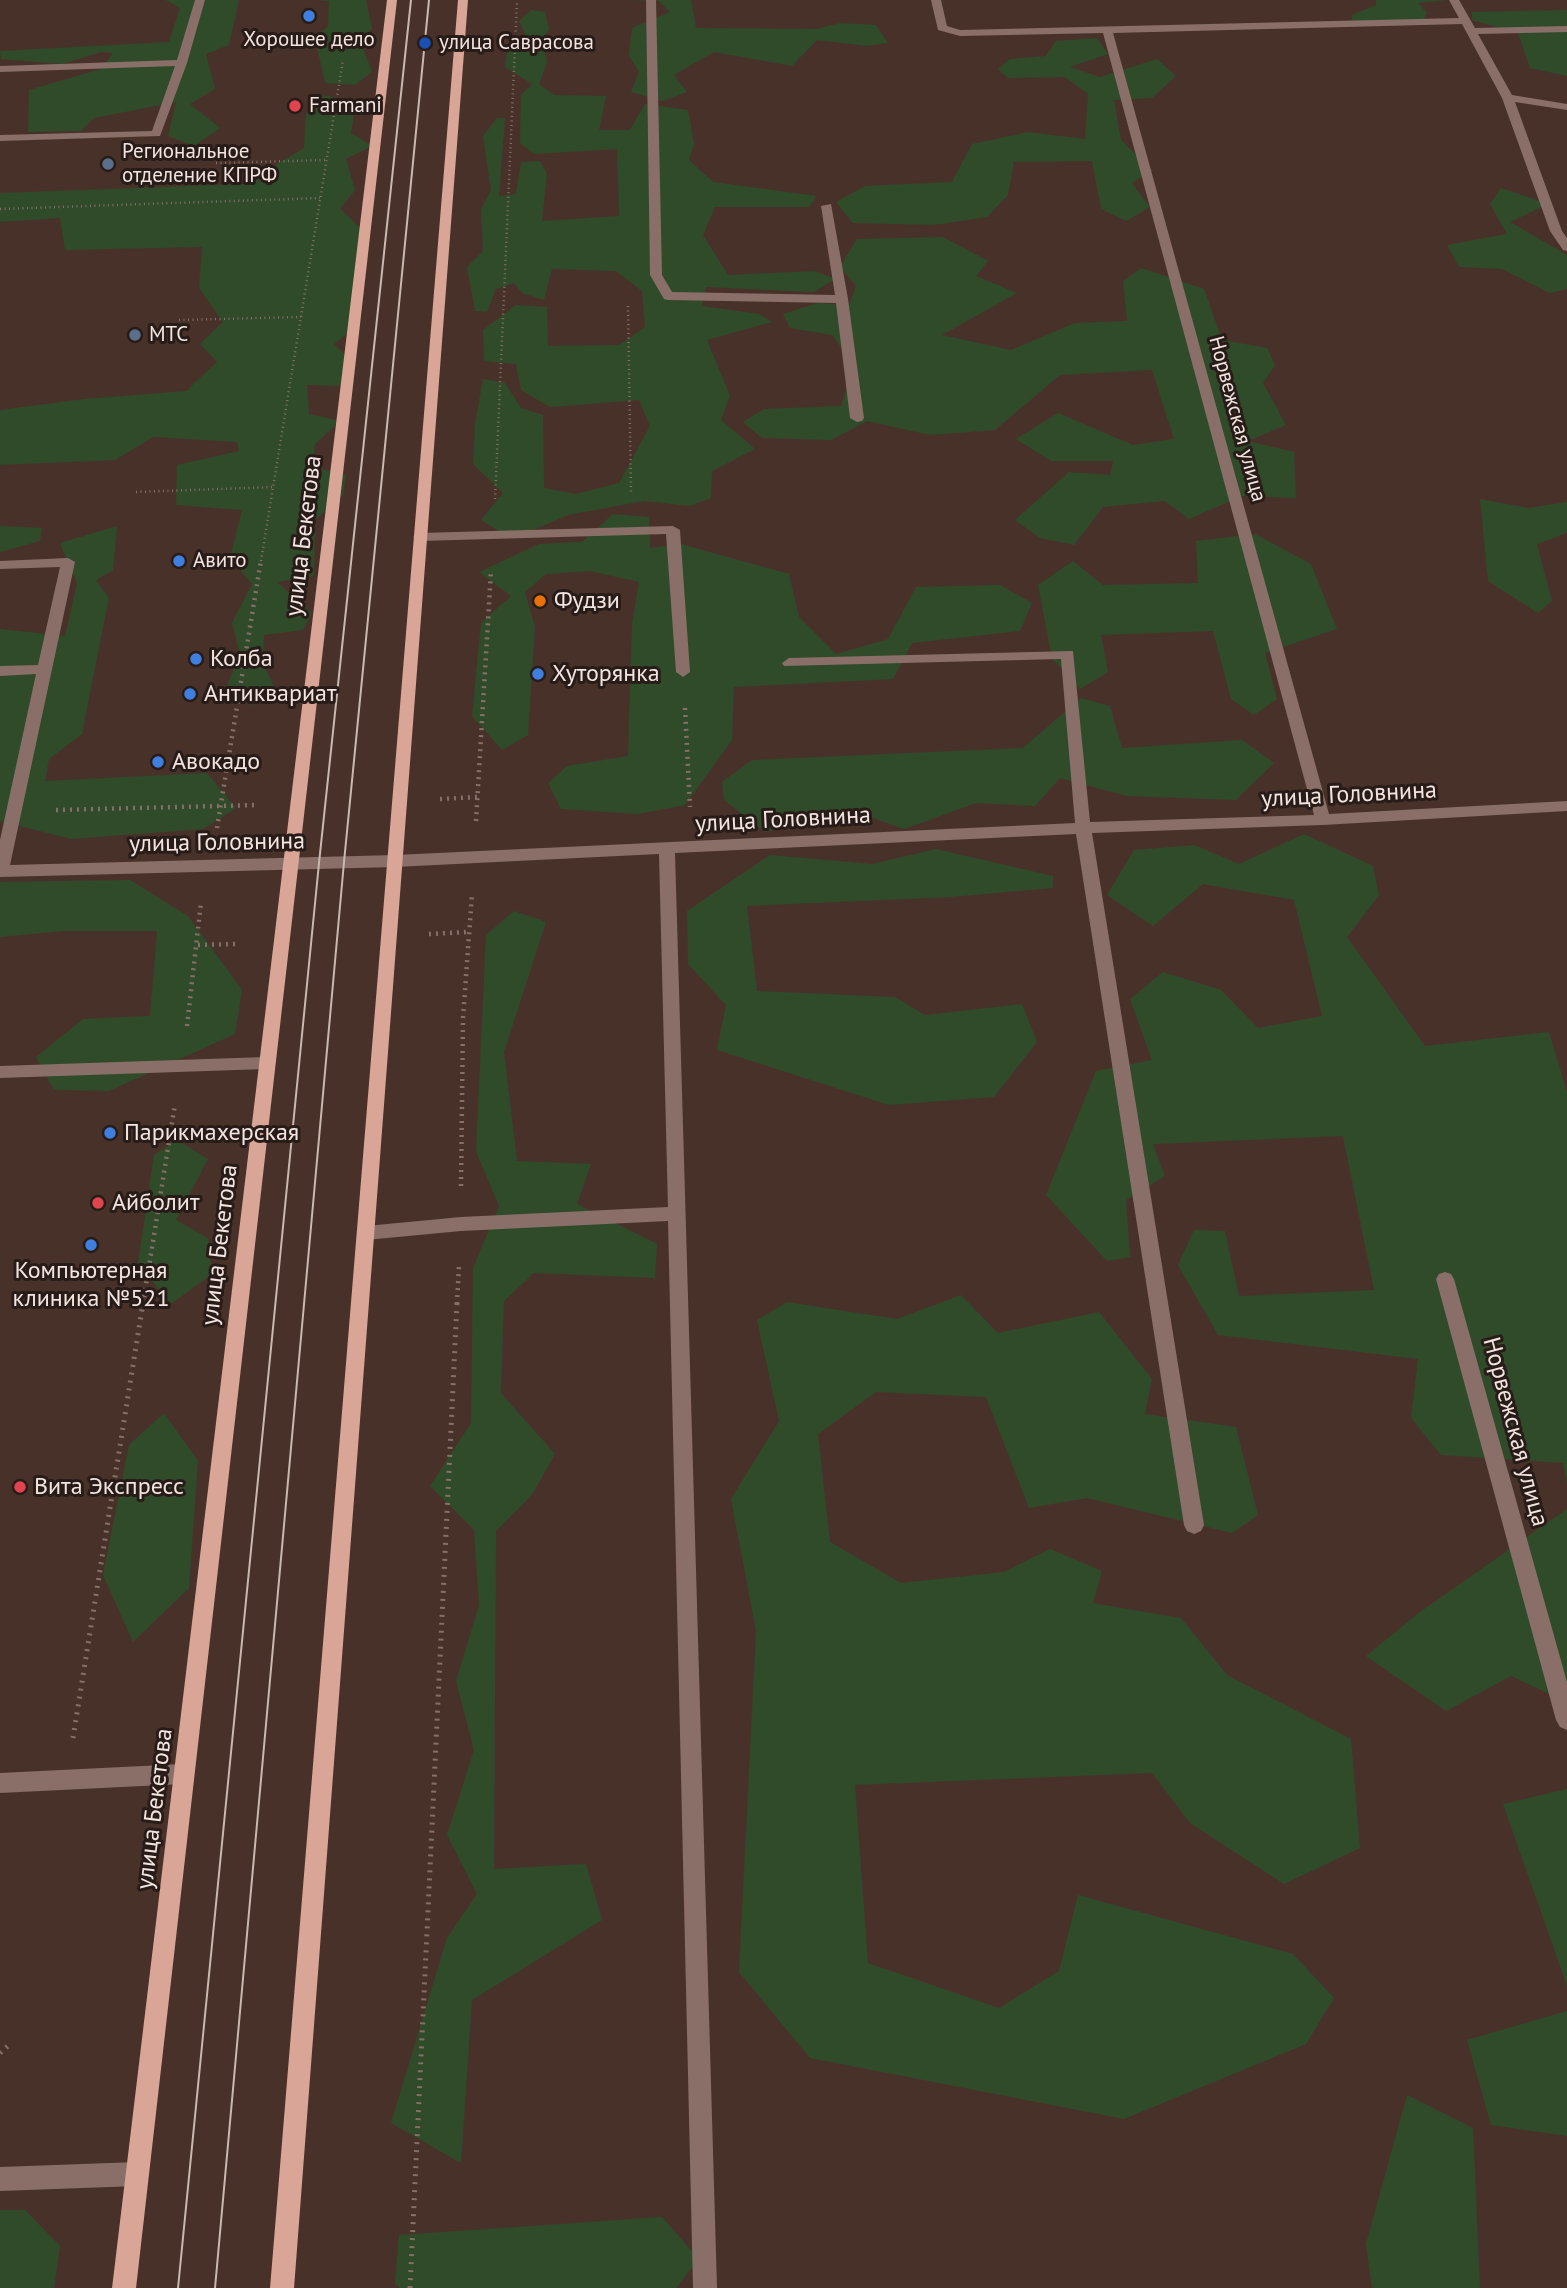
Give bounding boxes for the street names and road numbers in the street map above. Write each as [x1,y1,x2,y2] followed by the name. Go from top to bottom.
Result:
[1203,333,1271,505] street label: Норвежская улица
[280,454,328,618] street label: улица Бекетова
[1260,776,1438,814] street label: улица Головнина
[694,801,872,839] street label: улица Головнина
[129,827,305,859] street label: улица Головнина
[196,1163,244,1327] street label: улица Бекетова
[1476,1334,1554,1530] street label: Норвежская улица
[131,1727,179,1891] street label: улица Бекетова

